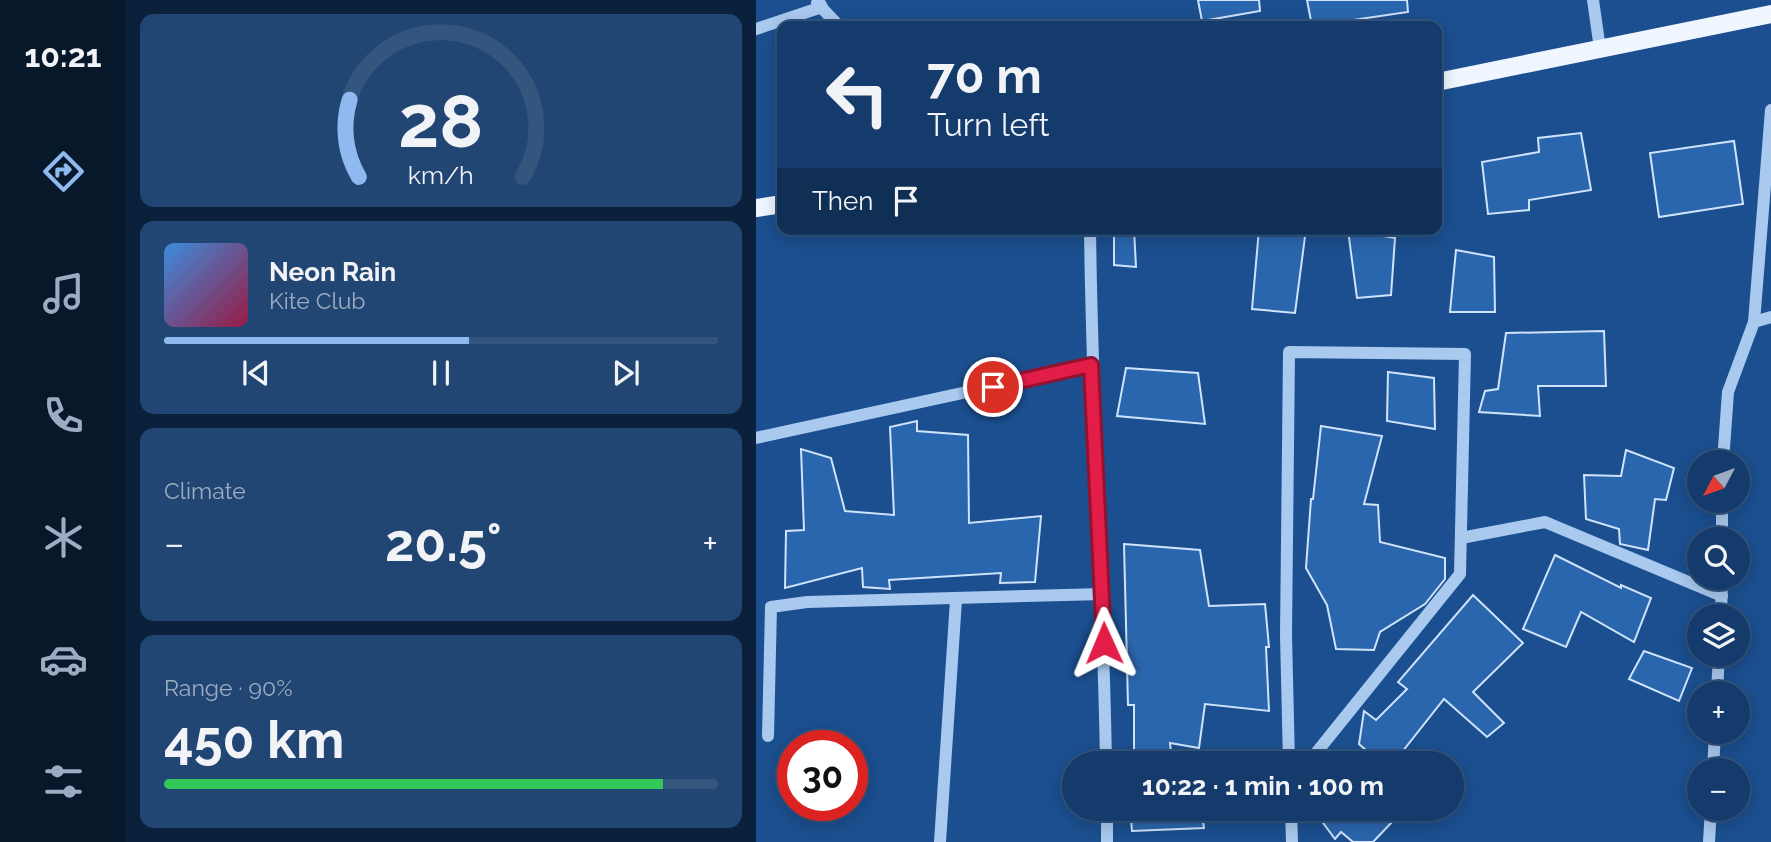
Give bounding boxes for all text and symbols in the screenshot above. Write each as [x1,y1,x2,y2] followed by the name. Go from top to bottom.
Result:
[24,37,102,74] text: 10:21
[927,47,1042,104] text: 70 m
[812,49,903,140] icon: left
[398,79,484,164] text: 28
[927,106,1049,143] text: Turn left
[39,147,88,196] icon: directions
[408,159,474,189] text: km/h
[887,182,925,220] icon: arrive
[812,186,873,216] text: Then
[269,257,396,287] text: Neon Rain
[39,269,88,318] icon: music
[269,287,366,314] text: Kite Club
[237,354,275,392] icon: previous
[422,354,460,392] icon: pause
[607,354,645,392] icon: next
[963,357,1023,417] pin
[974,368,1012,406] icon: arrive
[39,391,88,440] icon: phone
[1687,450,1750,513] north arrow
[1687,450,1750,821] map controls
[164,477,246,504] text: Climate
[385,512,502,573] text: 20.5°
[39,513,88,562] icon: climate
[164,521,184,566] text: −
[702,521,718,566] text: +
[1687,527,1750,590] button: search
[1687,604,1750,667] button: layers
[1067,606,1141,680] position arrow
[39,635,88,684] icon: car
[164,674,293,701] text: Range · 90%
[1687,681,1750,744] button: +
[164,709,344,770] text: 450 km
[777,730,868,821] speed limit sign: 30
[39,757,88,806] icon: filters
[1687,758,1750,821] button: −
[1142,771,1384,801] text: 10:22 · 1 min · 100 m

